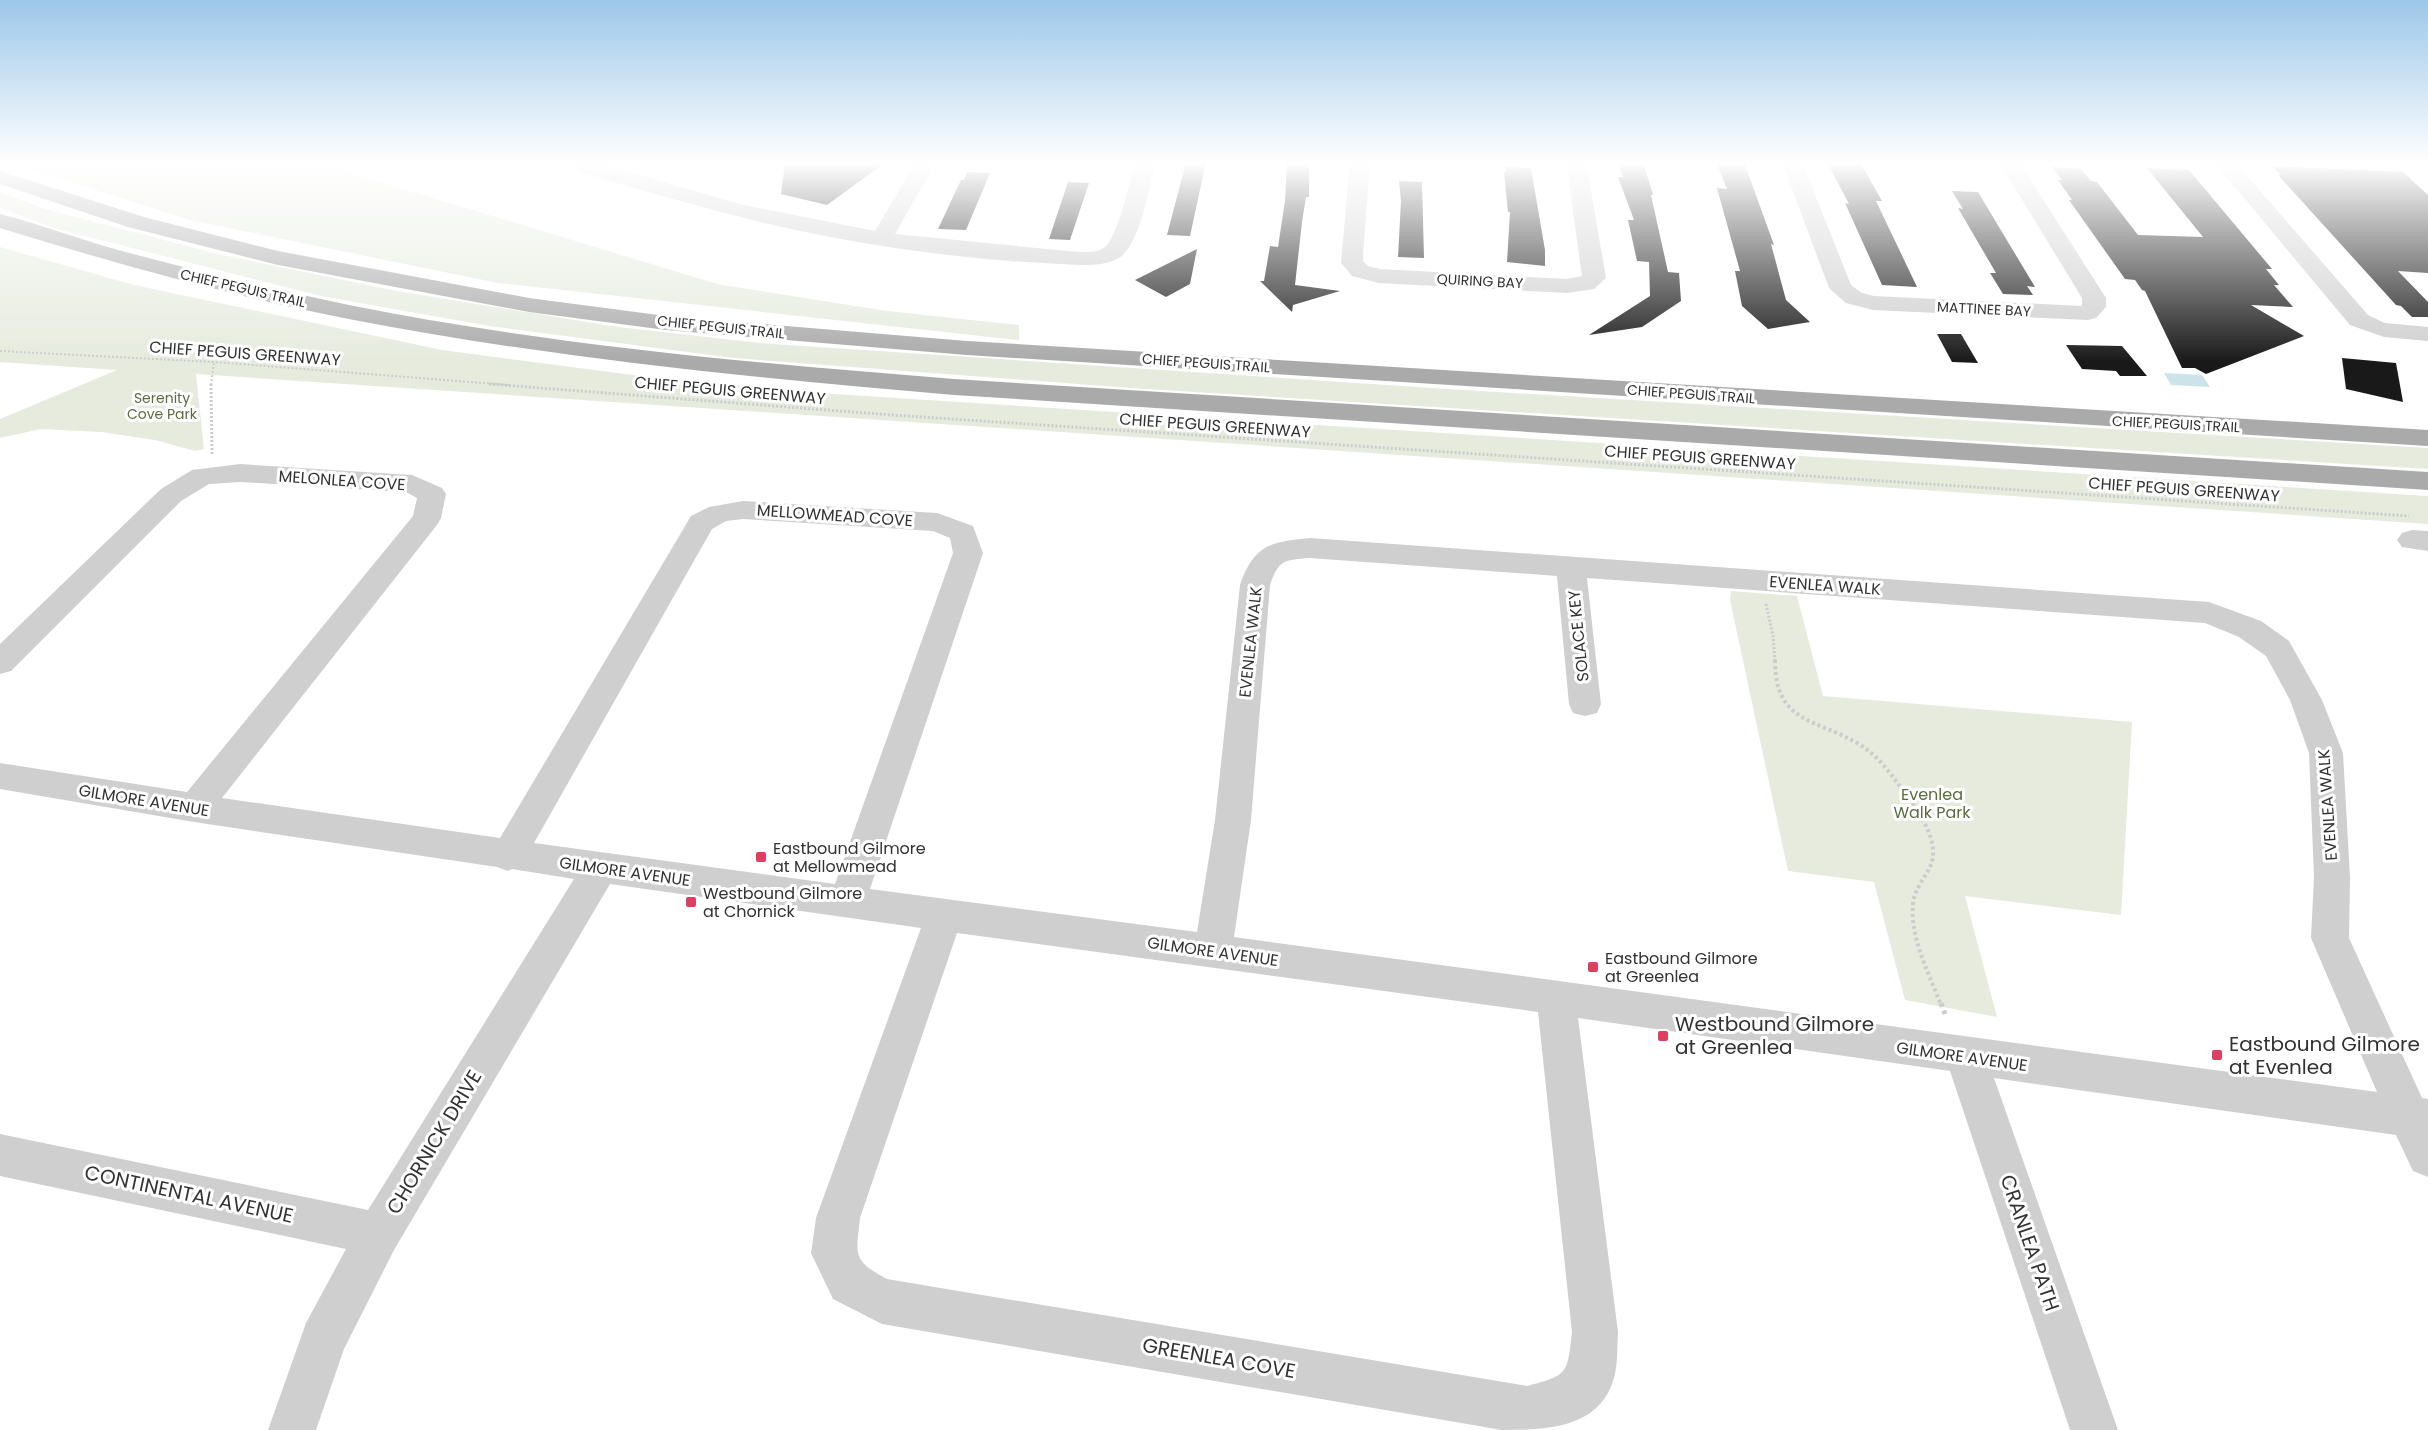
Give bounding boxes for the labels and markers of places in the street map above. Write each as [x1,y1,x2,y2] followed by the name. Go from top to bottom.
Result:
[773,837,926,878] place label: Eastbound Gilmore at Mellowmead
[754,850,768,864] marker: Eastbound Gilmore at Mellowmead
[703,882,862,923] place label: Westbound Gilmore at Chornick
[684,895,698,909] marker: Westbound Gilmore at Chornick
[1605,947,1758,988] place label: Eastbound Gilmore at Greenlea
[1586,960,1600,974] marker: Eastbound Gilmore at Greenlea
[1675,1010,1874,1061] place label: Westbound Gilmore at Greenlea
[1656,1029,1670,1043] marker: Westbound Gilmore at Greenlea
[2229,1030,2420,1081] place label: Eastbound Gilmore at Evenlea
[2210,1048,2224,1062] marker: Eastbound Gilmore at Evenlea

